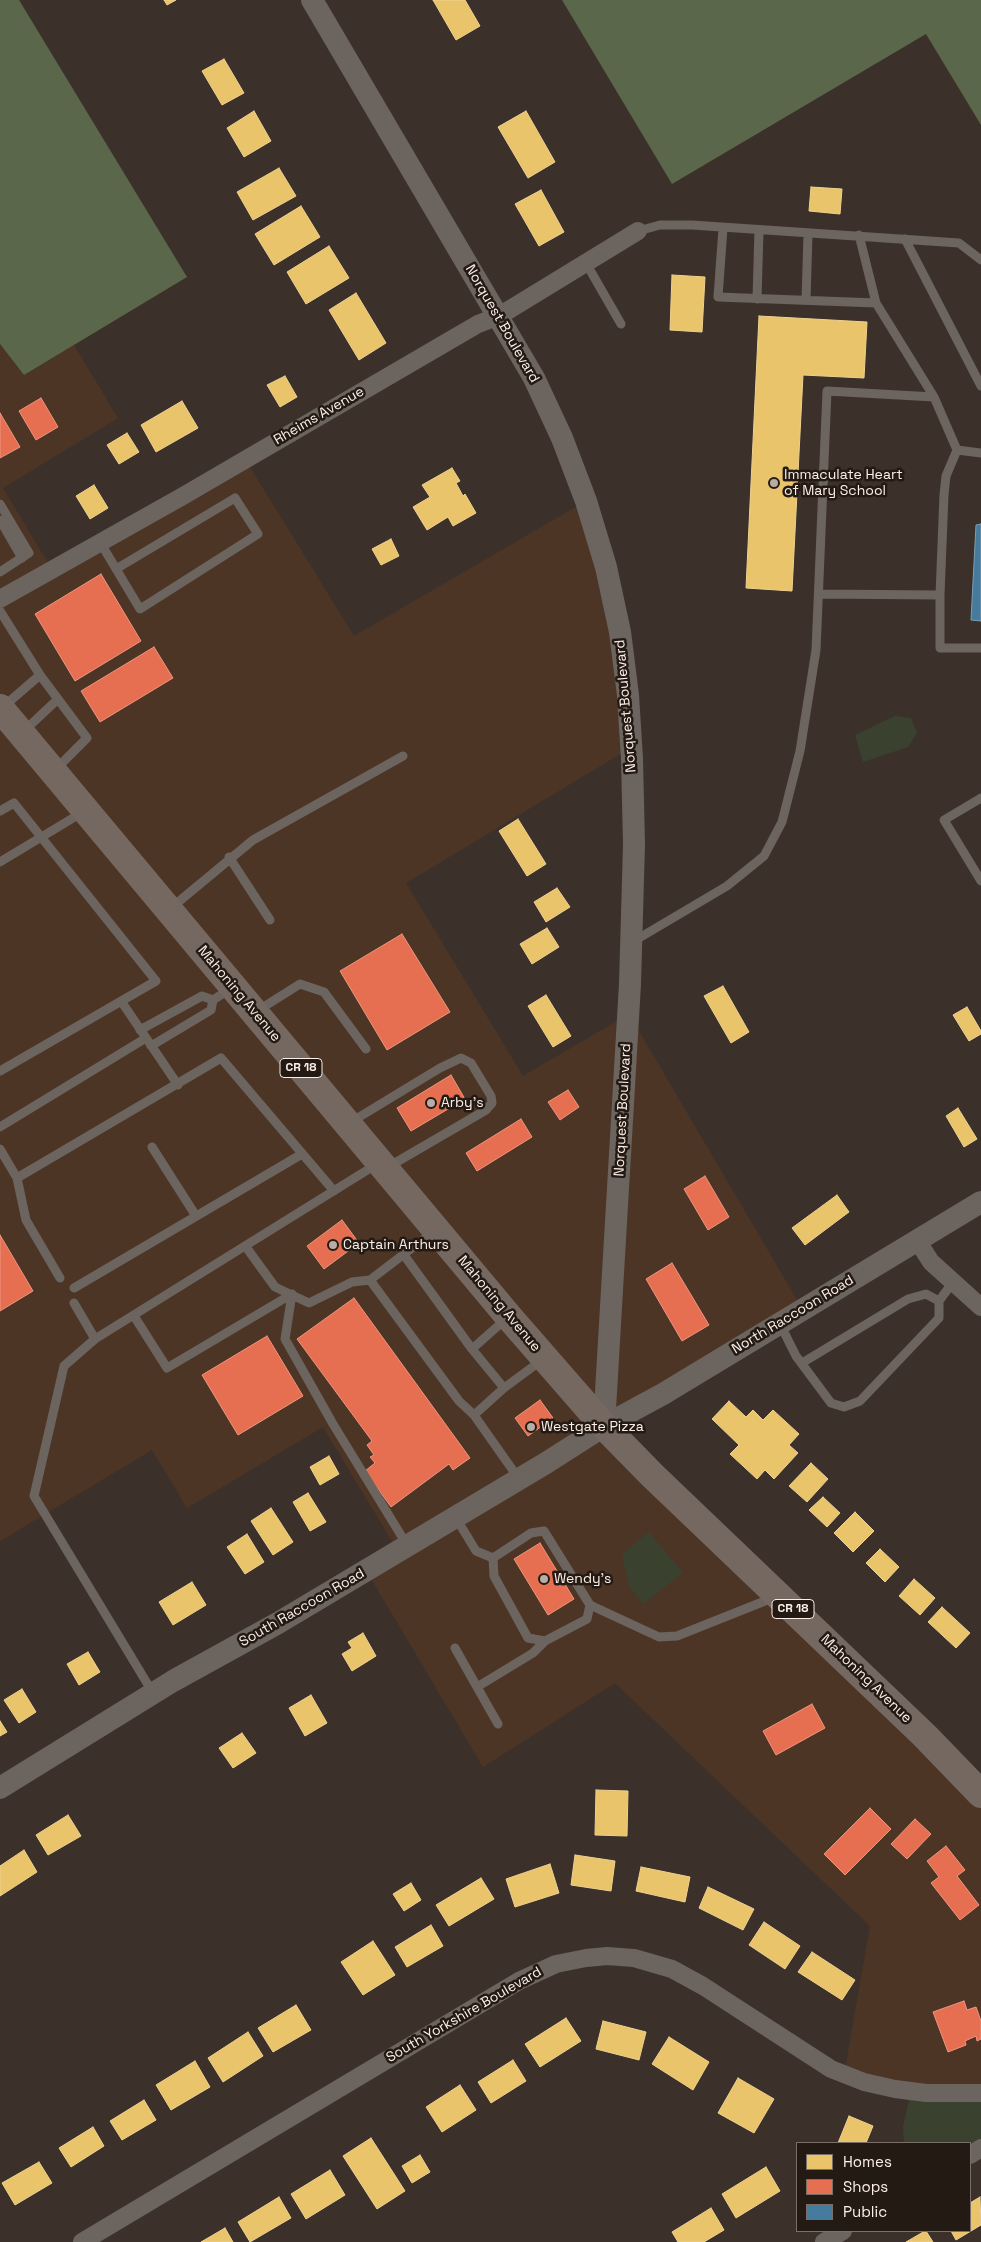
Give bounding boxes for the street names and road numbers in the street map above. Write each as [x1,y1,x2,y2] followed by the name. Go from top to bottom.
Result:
[461,262,543,386] street label: Norquest Boulevard
[271,383,367,449] street label: Rheims Avenue
[612,639,640,773] street label: Norquest Boulevard
[194,943,284,1045] street label: Mahoning Avenue
[611,1043,635,1177] street label: Norquest Boulevard
[280,1058,322,1078] road number: CR 18
[454,1253,544,1355] street label: Mahoning Avenue
[729,1272,857,1358] street label: North Raccoon Road
[236,1565,368,1651] street label: South Raccoon Road
[772,1600,814,1618] road number: CR 18
[817,1631,915,1727] street label: Mahoning Avenue
[383,1964,545,2066] street label: South Yorkshire Boulevard

